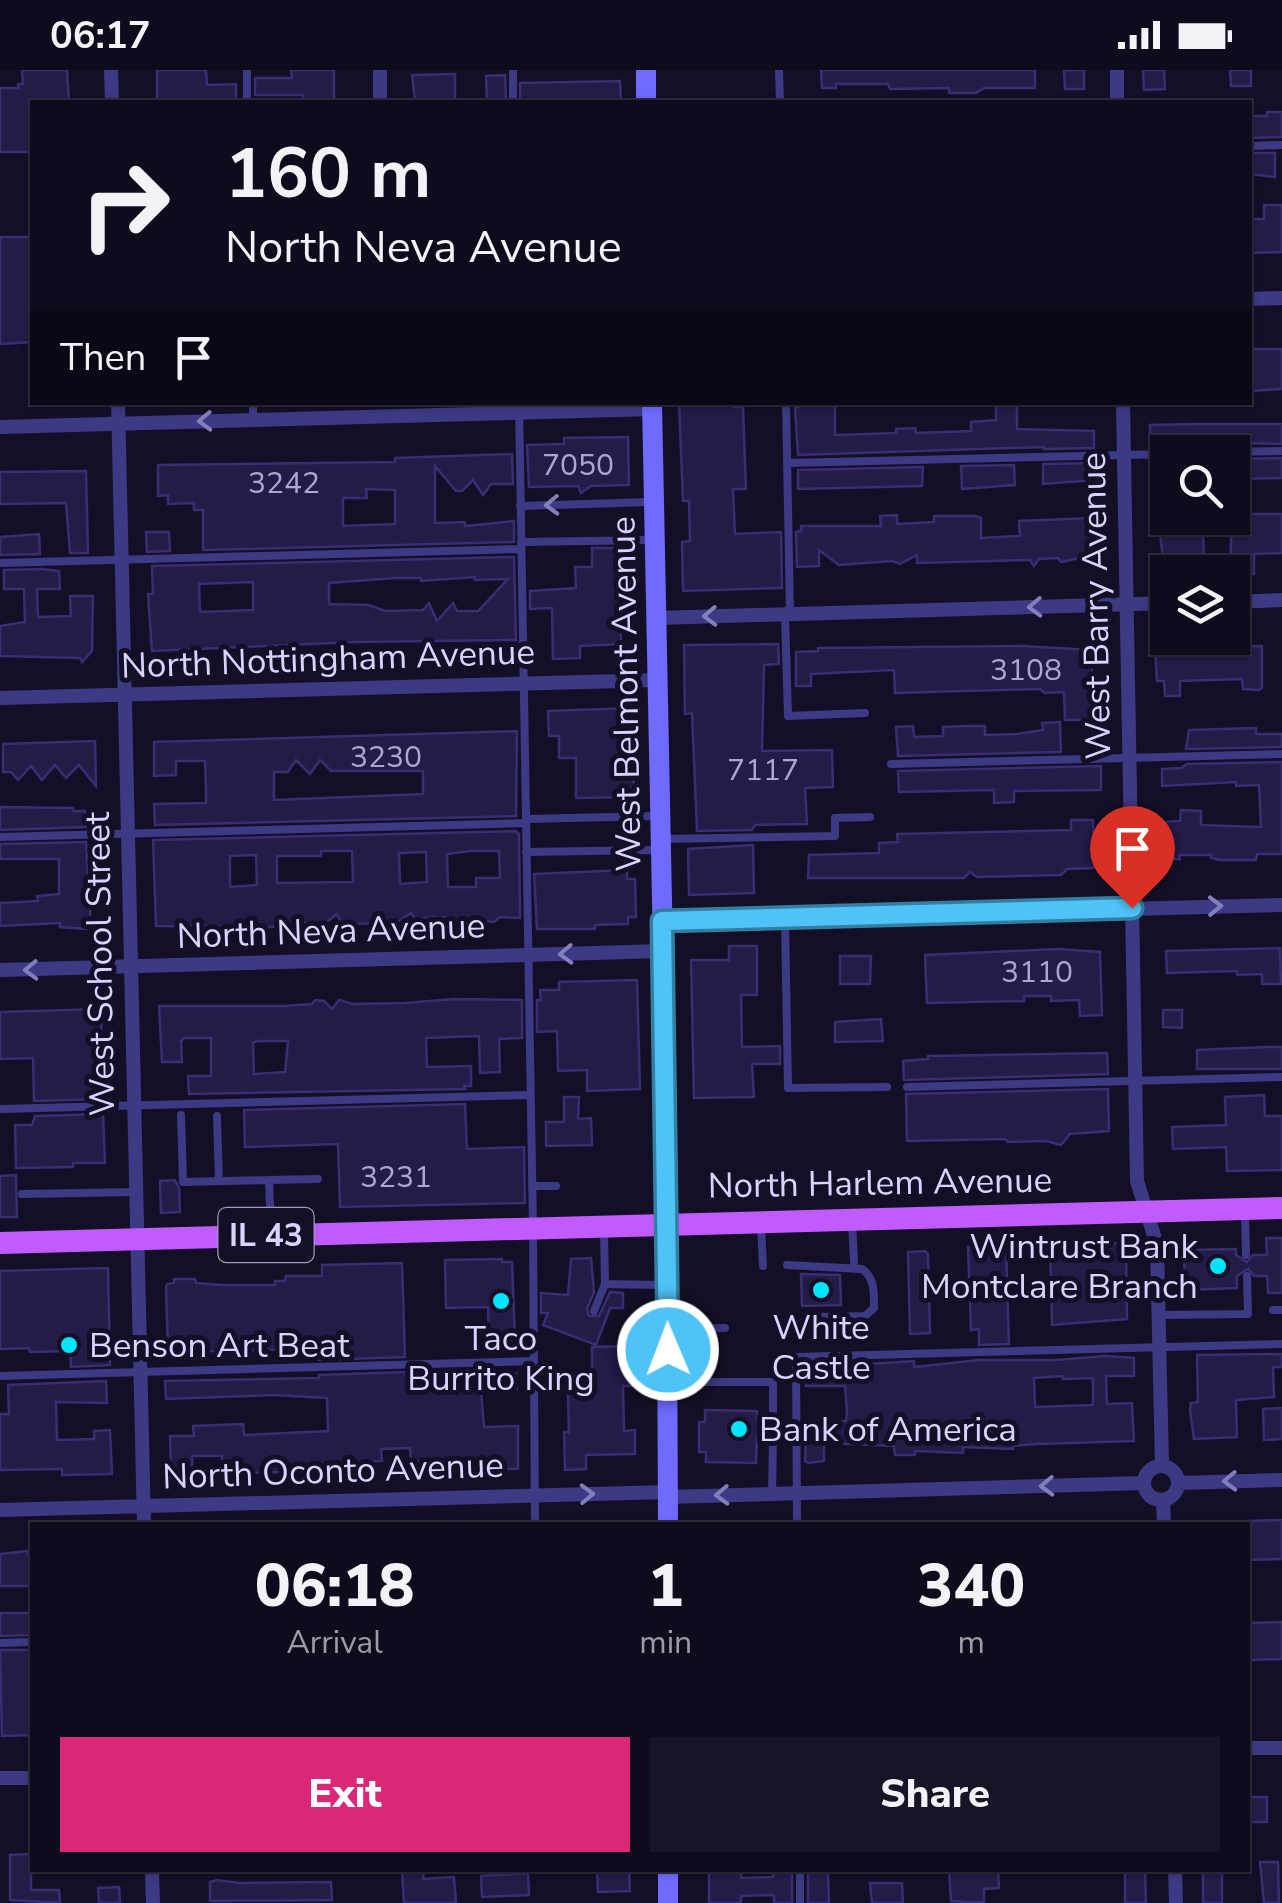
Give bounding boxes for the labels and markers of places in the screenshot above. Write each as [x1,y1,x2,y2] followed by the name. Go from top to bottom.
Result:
[1090,806,1175,909] pin
[921,1223,1198,1310] place label: Wintrust Bank Montclare Branch
[1207,1255,1229,1277] marker: Wintrust Bank Montclare Branch
[810,1279,832,1301] marker: White Castle
[490,1290,512,1312] marker: Taco Burrito King
[771,1304,871,1391] place label: White Castle
[407,1315,595,1402] place label: Taco Burrito King
[89,1322,350,1369] place label: Benson Art Beat
[58,1334,80,1356] marker: Benson Art Beat
[759,1406,1017,1453] place label: Bank of America
[728,1418,750,1440] marker: Bank of America

